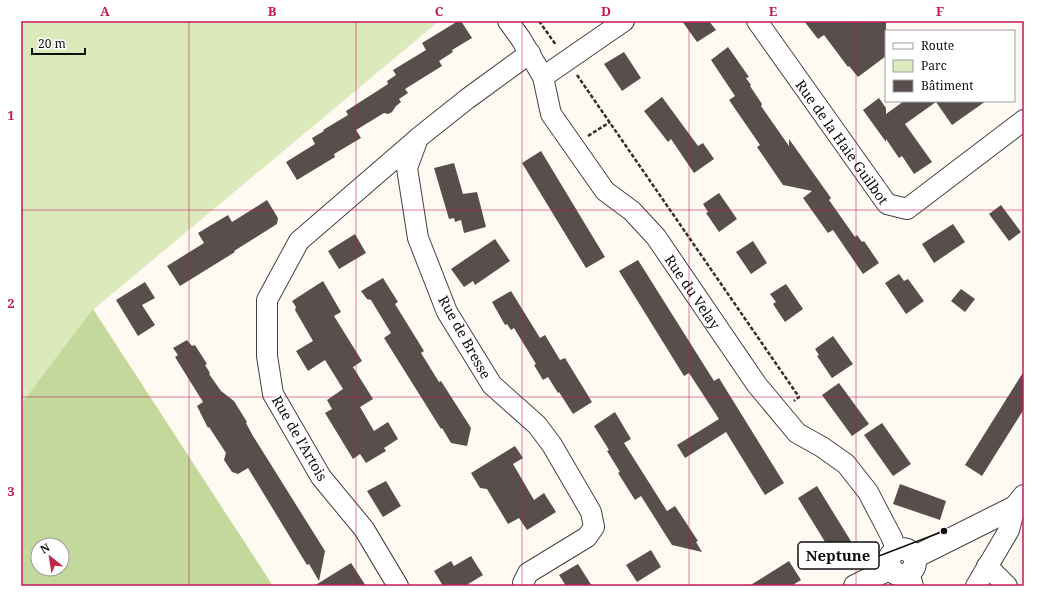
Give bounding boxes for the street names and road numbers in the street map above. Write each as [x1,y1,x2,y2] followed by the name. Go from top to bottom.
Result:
[792,75,894,208] street label: Rue de la Haie Guilbot
[661,250,725,333] street label: Rue du Velay
[434,292,496,382] street label: Rue de Bresse
[268,392,332,484] street label: Rue de l'Artois

